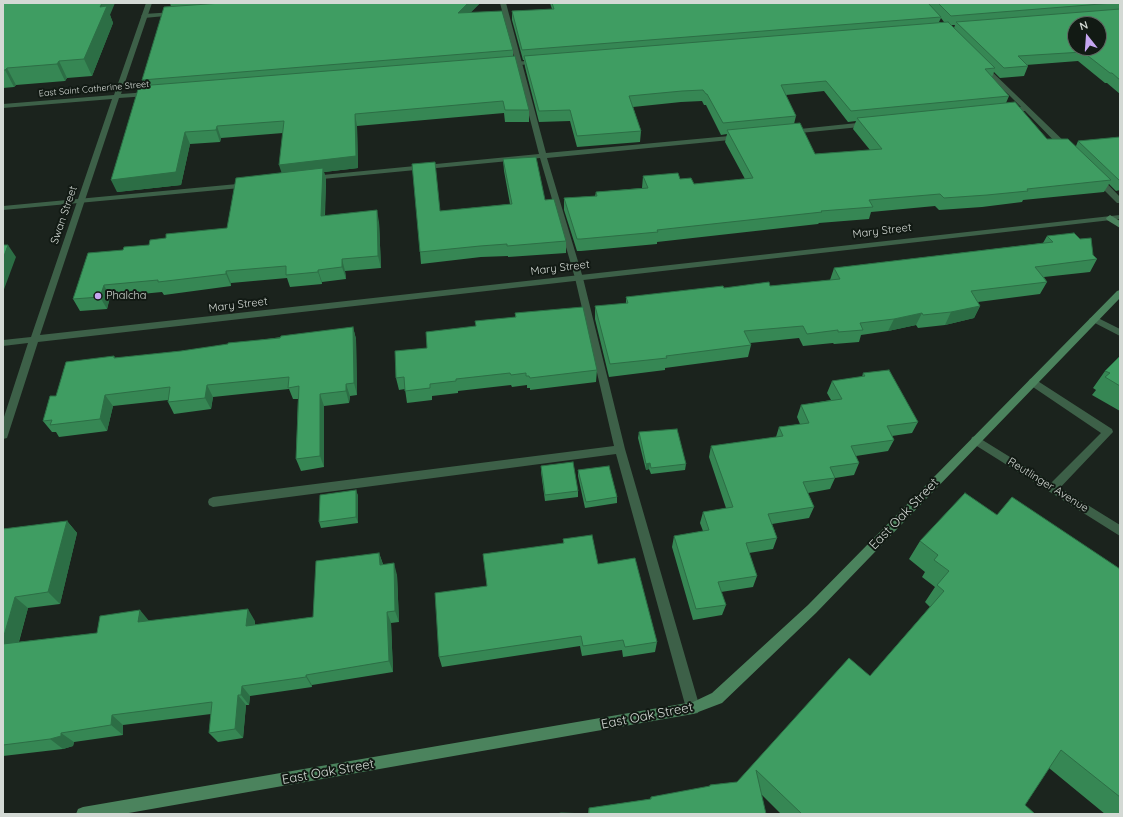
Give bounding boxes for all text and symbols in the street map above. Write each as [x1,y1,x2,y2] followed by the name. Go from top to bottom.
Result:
[1067,16,1107,56] north arrow
[1078,18,1090,33] text: N
[38,79,150,99] street label: East Saint Catherine Street
[48,184,80,246] street label: Swan Street
[852,221,912,241] street label: Mary Street
[530,258,590,278] street label: Mary Street
[106,289,147,303] place label: Phalcha
[93,291,103,301] marker: Phalcha
[208,295,268,315] street label: Mary Street
[1005,455,1091,515] street label: Reutlinger Avenue
[866,475,942,553] street label: East Oak Street
[600,699,694,733] street label: East Oak Street
[281,756,375,788] street label: East Oak Street

